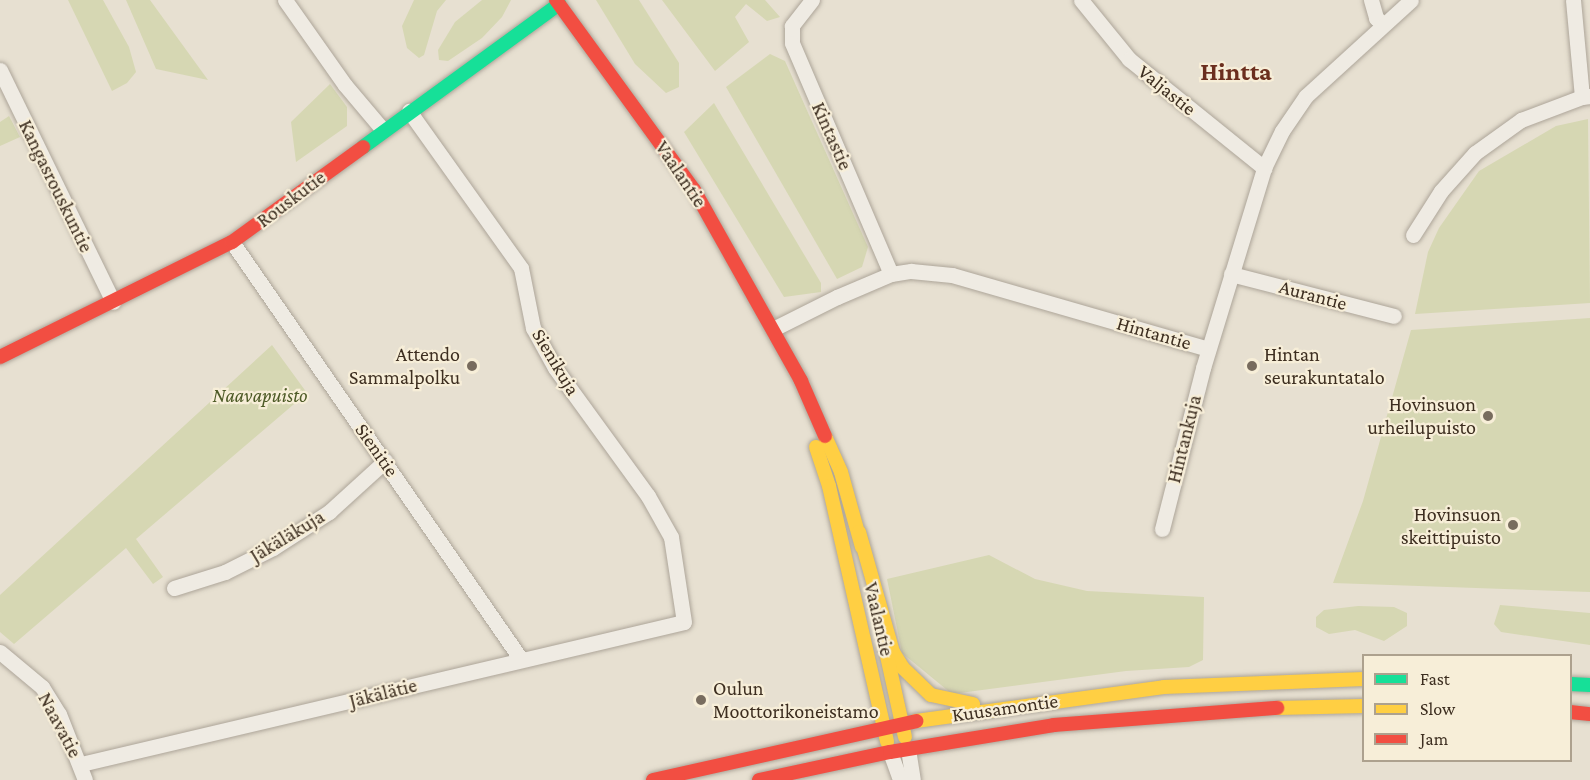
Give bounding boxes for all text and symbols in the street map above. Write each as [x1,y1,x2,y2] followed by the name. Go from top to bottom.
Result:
[1200,56,1272,88] district label: Hintta
[1133,59,1201,121] street label: Valjastie
[806,98,858,174] street label: Kintastie
[14,116,98,256] street label: Kangasrouskuntie
[650,136,712,212] street label: Vaalantie
[252,165,330,233] street label: Rouskutie
[1277,274,1349,316] street label: Aurantie
[1114,311,1194,355] street label: Hintantie
[527,324,585,400] street label: Sienikuja
[349,342,460,389] place label: Attendo Sammalpolku
[1264,342,1385,389] place label: Hintan seurakuntatalo
[465,359,479,373] marker: Attendo Sammalpolku
[1245,359,1259,373] marker: Hintan seurakuntatalo
[212,383,308,407] park label: Naavapuisto
[1161,392,1207,486] street label: Hintankuja
[1367,392,1476,439] place label: Hovinsuon urheilupuisto
[1481,409,1495,423] marker: Hovinsuon urheilupuisto
[350,419,404,481] street label: Sienitie
[1401,502,1501,549] place label: Hovinsuon skeittipuisto
[245,504,329,568] street label: Jäkäläkuja
[1506,518,1520,532] marker: Hovinsuon skeittipuisto
[859,580,899,658] street label: Vaalantie
[1362,654,1572,762] legend
[1420,669,1450,689] text: Fast
[347,673,419,713] street label: Jäkälätie
[713,676,879,723] place label: Oulun Moottorikoneistamo
[33,688,87,762] street label: Naavatie
[950,689,1060,727] street label: Kuusamontie
[694,693,708,707] marker: Oulun Moottorikoneistamo
[1420,699,1455,719] text: Slow
[1420,729,1448,749] text: Jam

